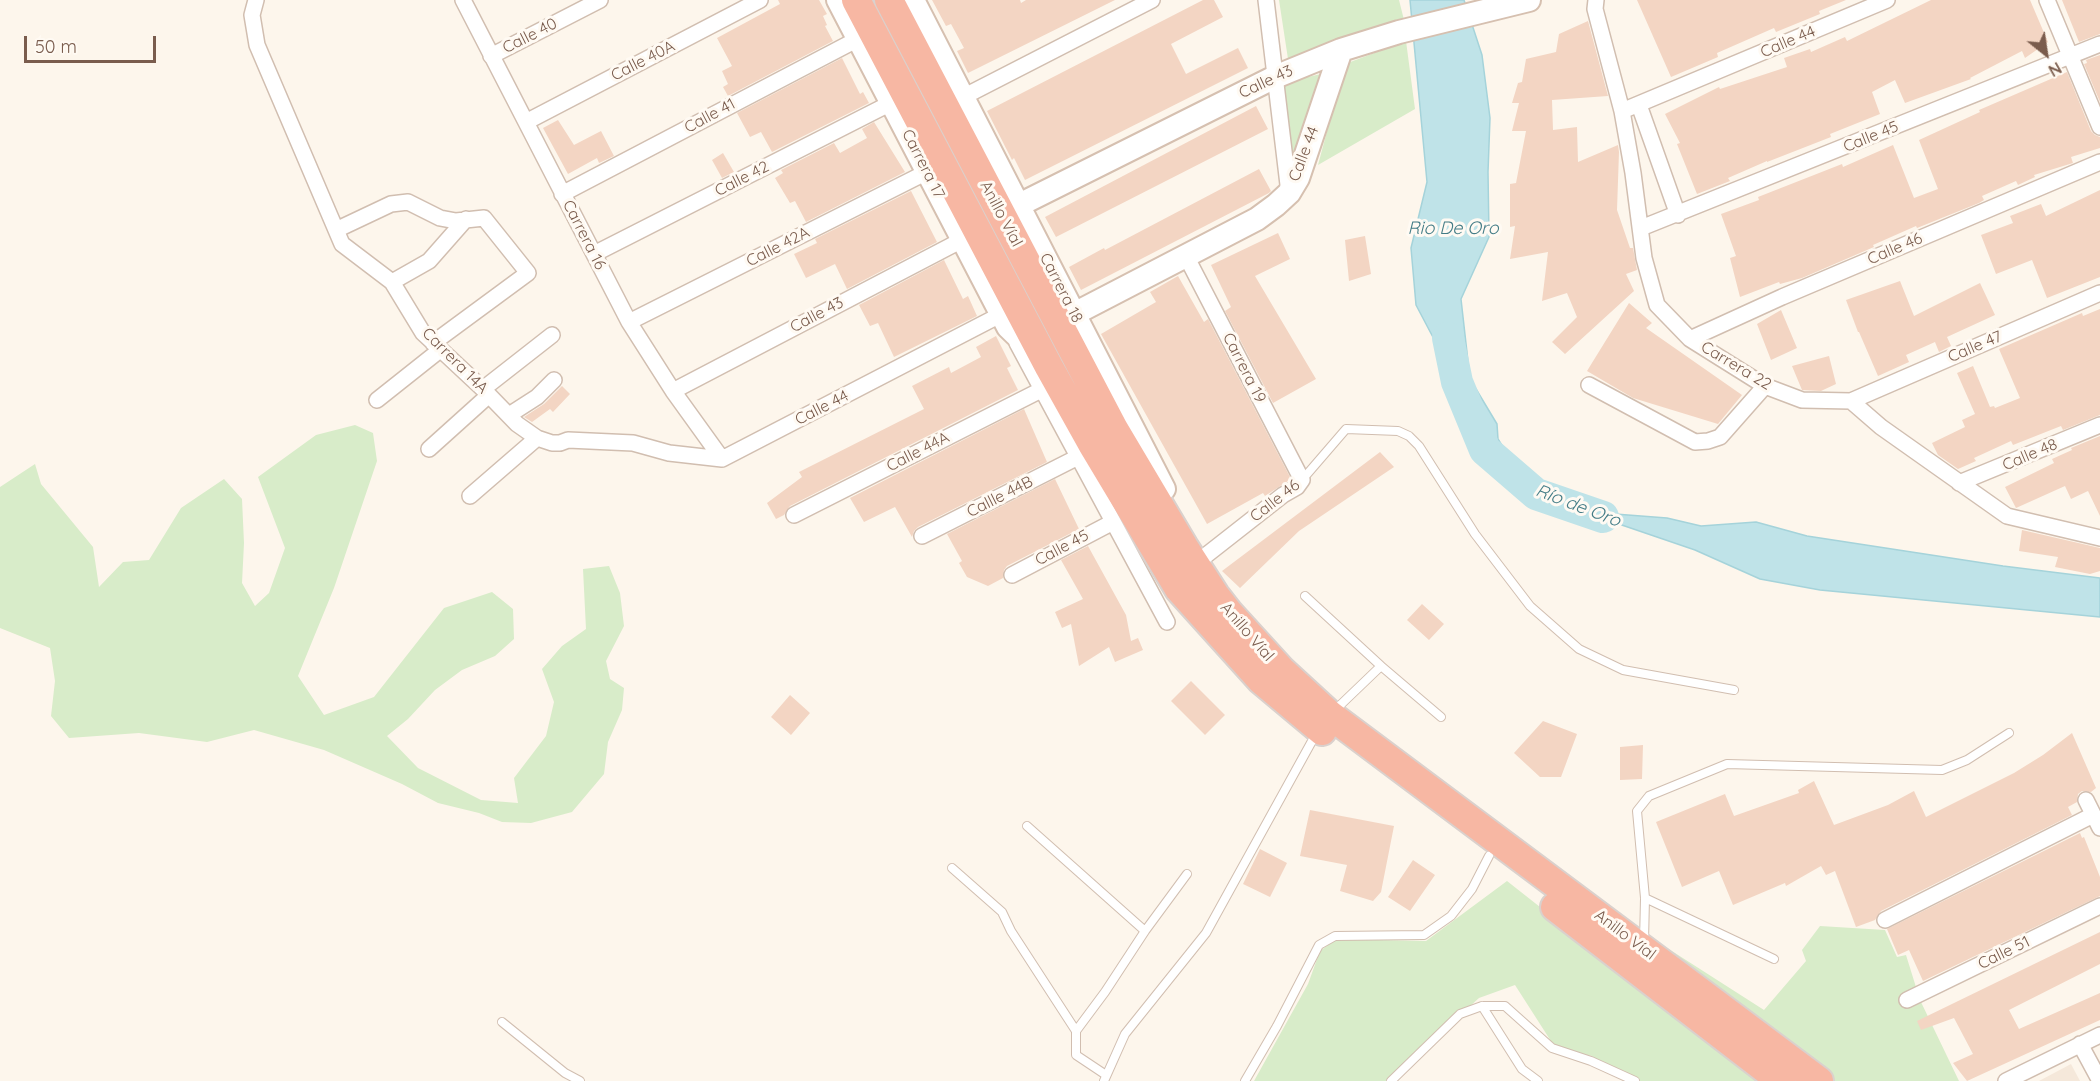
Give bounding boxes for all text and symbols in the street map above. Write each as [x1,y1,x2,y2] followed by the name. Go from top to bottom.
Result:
[499,14,561,58] street label: Calle 40
[1758,22,1818,62] street label: Calle 44
[27,24,159,62] scale bar
[2016,24,2076,84] north arrow
[35,35,77,58] text: 50 m
[608,37,678,85] street label: Calle 40A
[2045,58,2065,81] text: N
[1236,61,1296,103] street label: Calle 43
[681,95,739,137] street label: Calle 41
[1841,117,1901,157] street label: Calle 45
[1285,124,1323,184] street label: Calle 44
[897,126,949,202] street label: Carrera 17
[712,157,772,201] street label: Calle 42
[976,178,1026,250] street label: Anillo Víal
[558,197,610,273] street label: Carrera 16
[1407,218,1499,240] water label: Rio De Oro
[743,223,813,271] street label: Calle 42A
[1865,229,1925,269] street label: Calle 46
[1035,250,1087,326] street label: Carrera 18
[787,293,847,337] street label: Calle 43
[418,324,492,398] street label: Carrera 14A
[1945,327,2005,367] street label: Calle 47
[1218,330,1270,406] street label: Carrera 19
[1697,337,1775,395] street label: Carrera 22
[792,386,852,430] street label: Calle 44
[883,428,953,476] street label: Calle 44A
[2000,435,2060,475] street label: Calle 48
[964,472,1036,522] street label: Callle 44B
[1246,476,1304,526] street label: Calle 46
[1533,480,1623,532] water label: Río de Oro
[1032,526,1092,570] street label: Calle 45
[1216,599,1278,665] street label: Anillo Víal
[1591,906,1659,964] street label: Anillo Víal
[1975,932,2033,974] street label: Calle 51

